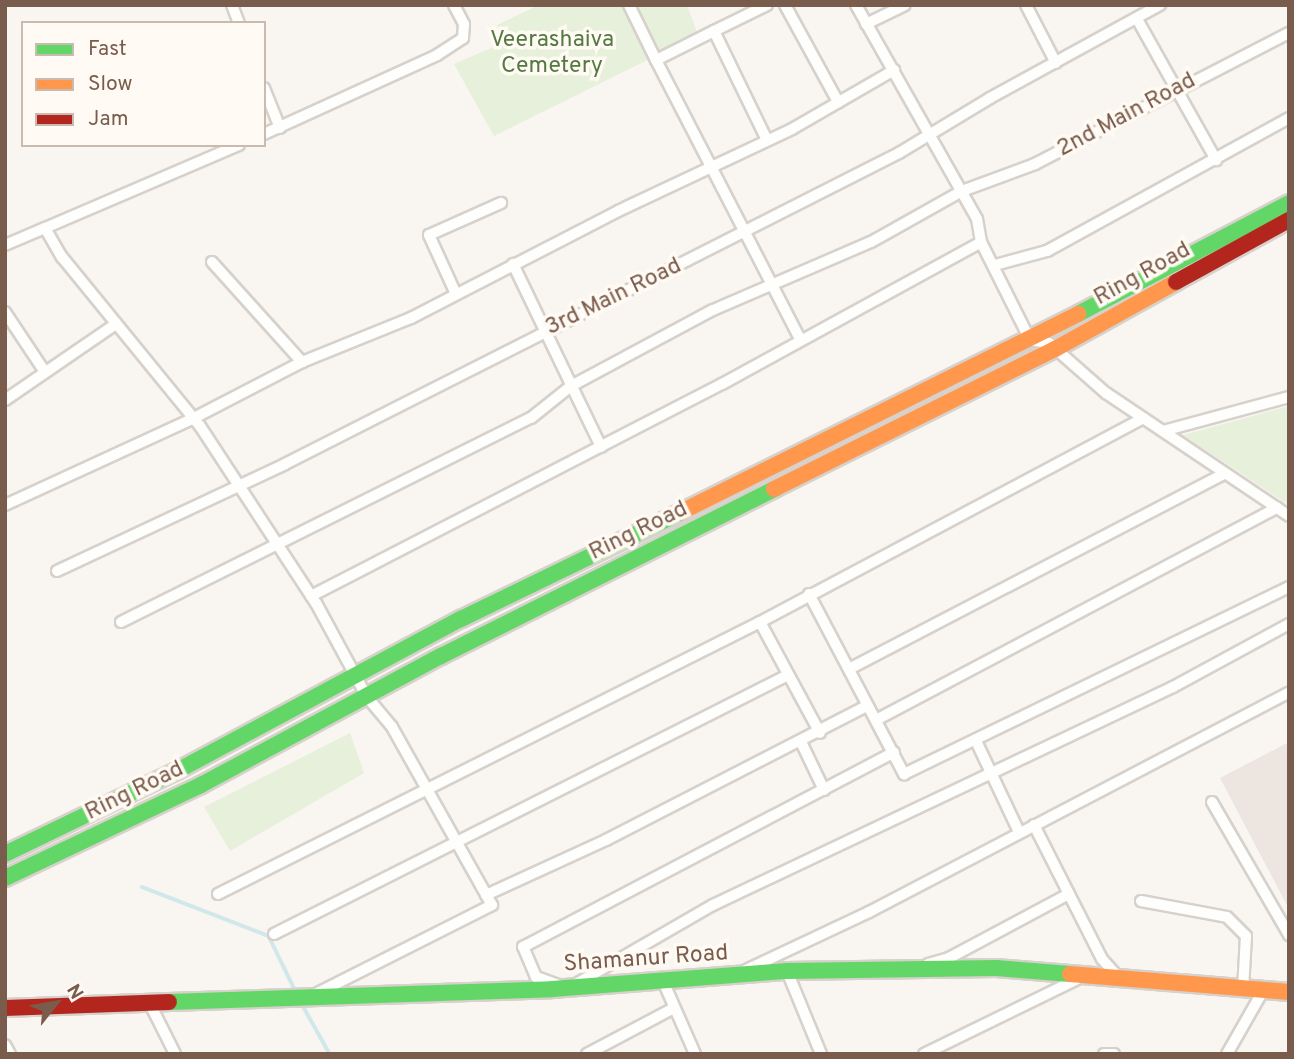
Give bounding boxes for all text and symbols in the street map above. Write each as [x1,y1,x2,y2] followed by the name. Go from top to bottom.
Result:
[21,21,266,147] legend
[490,27,614,81] park label: Veerashaiva Cemetery
[88,36,127,63] text: Fast
[1053,68,1201,164] street label: 2nd Main Road
[88,71,133,98] text: Slow
[88,106,129,133] text: Jam
[1090,237,1196,313] street label: Ring Road
[541,253,687,343] street label: 3rd Main Road
[585,496,693,568] street label: Ring Road
[81,756,189,828] street label: Ring Road
[563,940,729,980] street label: Shamanur Road
[21,968,91,1038] north arrow
[60,980,88,1004] text: N

